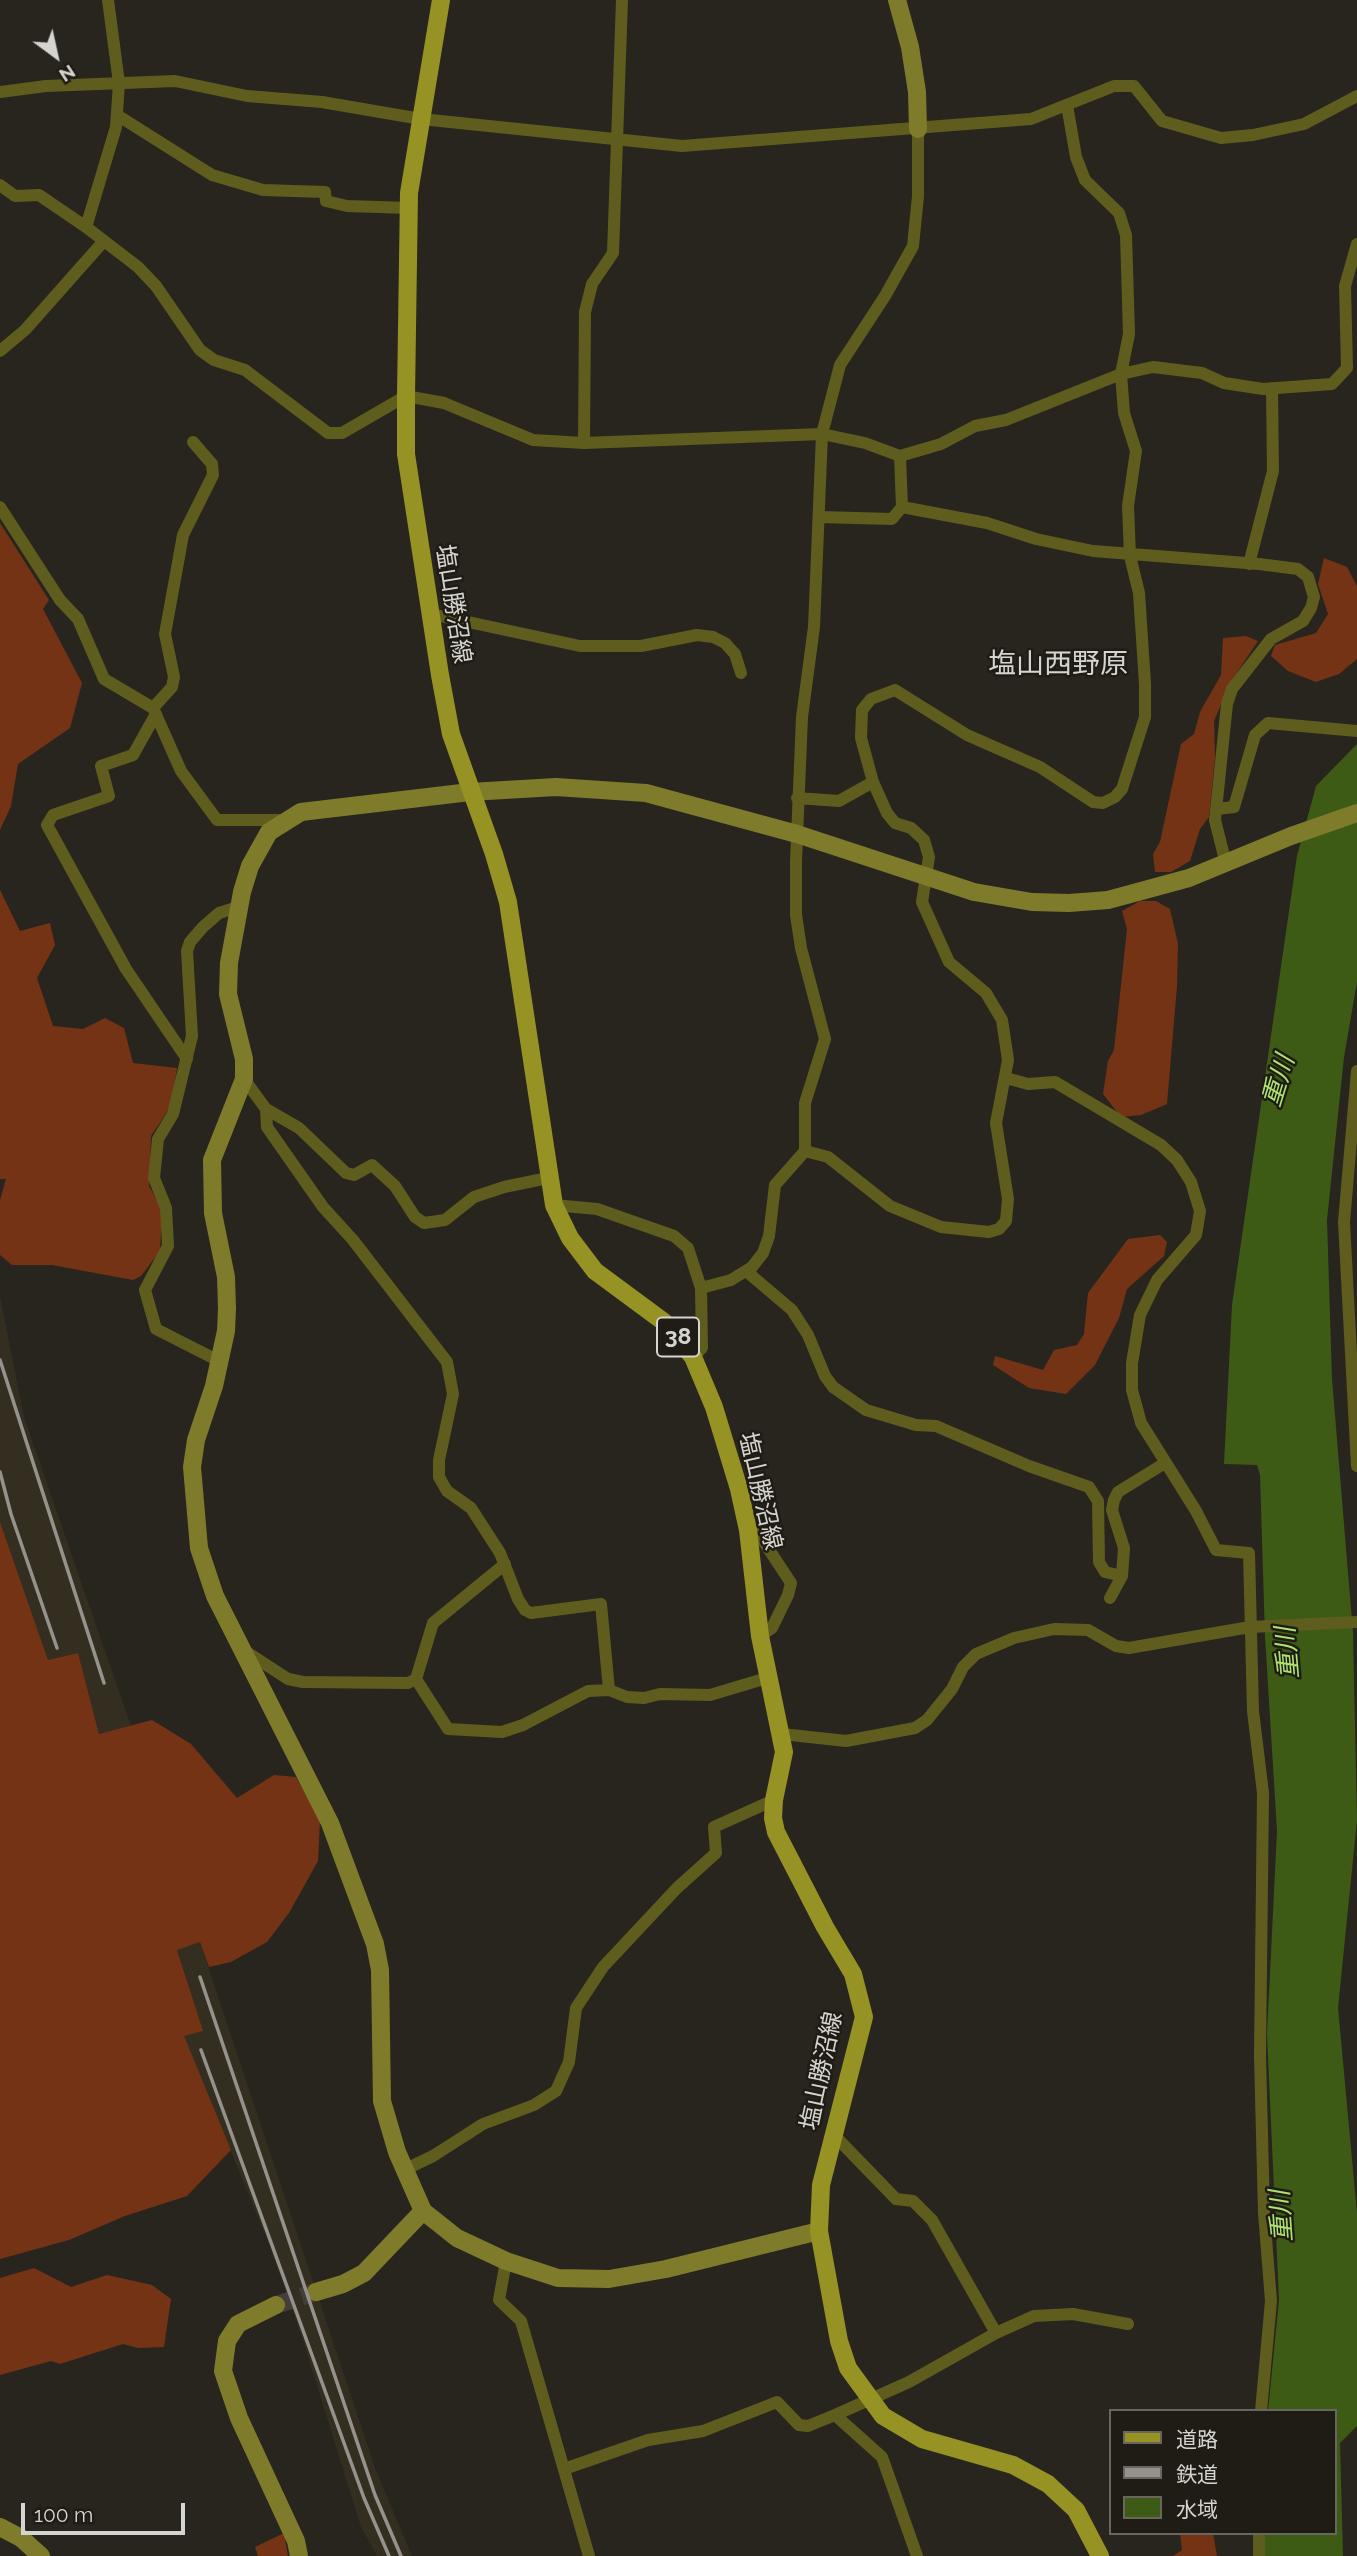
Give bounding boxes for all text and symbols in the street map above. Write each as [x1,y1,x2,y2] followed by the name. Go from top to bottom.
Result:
[21,21,91,91] north arrow
[55,60,80,87] text: N
[429,542,477,666] street label: 塩山勝沼線
[988,648,1128,682] district label: 塩山西野原
[1256,1052,1302,1110] water label: 重川
[657,1318,699,1356] road number: 38
[732,1429,788,1553] street label: 塩山勝沼線
[1270,1626,1306,1680] water label: 重川
[795,2009,849,2133] street label: 塩山勝沼線
[1265,2189,1299,2243] water label: 重川
[1108,2409,1336,2535] legend
[1176,2427,1218,2452] text: 道路
[1176,2462,1218,2487] text: 鉄道
[24,2490,189,2534] scale bar
[1176,2497,1218,2522] text: 水域
[34,2502,93,2527] text: 100 m

